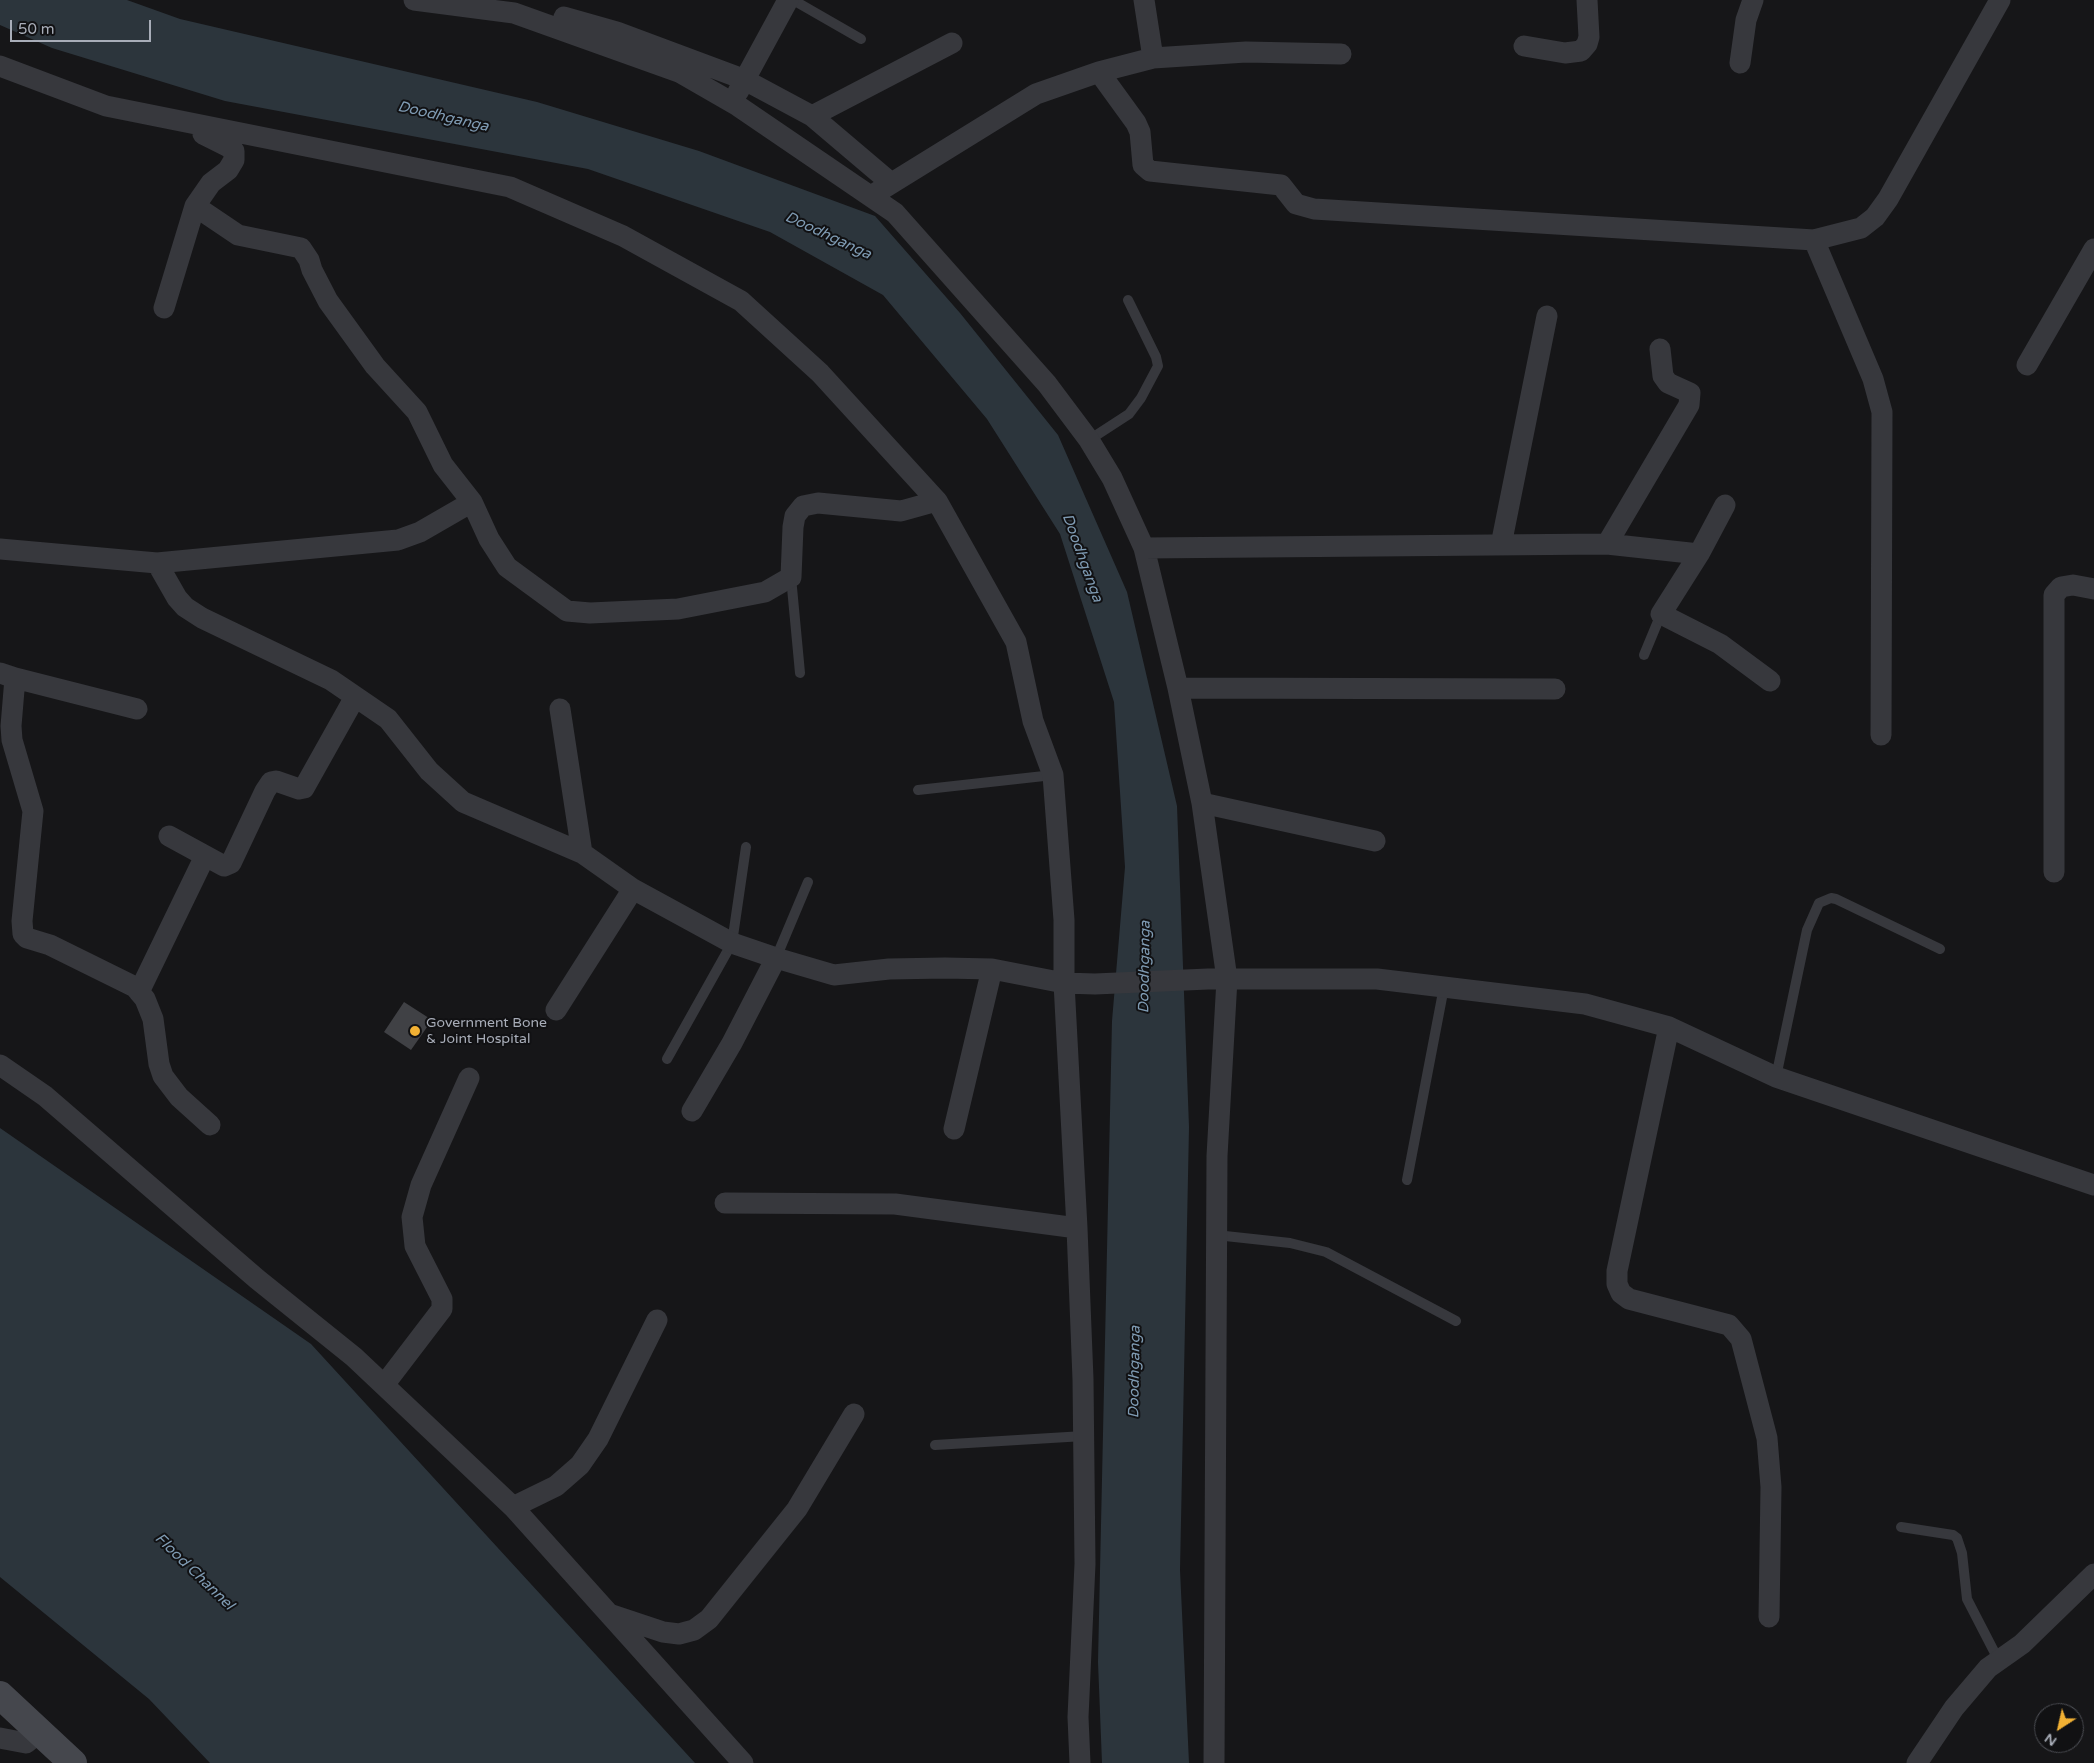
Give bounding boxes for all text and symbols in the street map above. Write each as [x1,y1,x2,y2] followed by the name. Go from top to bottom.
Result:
[12,10,154,42] scale bar
[18,20,55,38] text: 50 m
[396,98,490,136] water label: Doodhganga
[782,208,874,264] water label: Doodhganga
[1058,511,1106,605] water label: Doodhganga
[1135,920,1155,1014] water label: Doodhganga
[426,1015,547,1048] place label: Government Bone & Joint Hospital
[408,1024,422,1038] marker: Government Bone & Joint Hospital
[1125,1325,1145,1419] water label: Doodhganga
[151,1530,237,1614] water label: Flood Channel
[2034,1703,2084,1753] north arrow
[2041,1730,2060,1750] text: N

